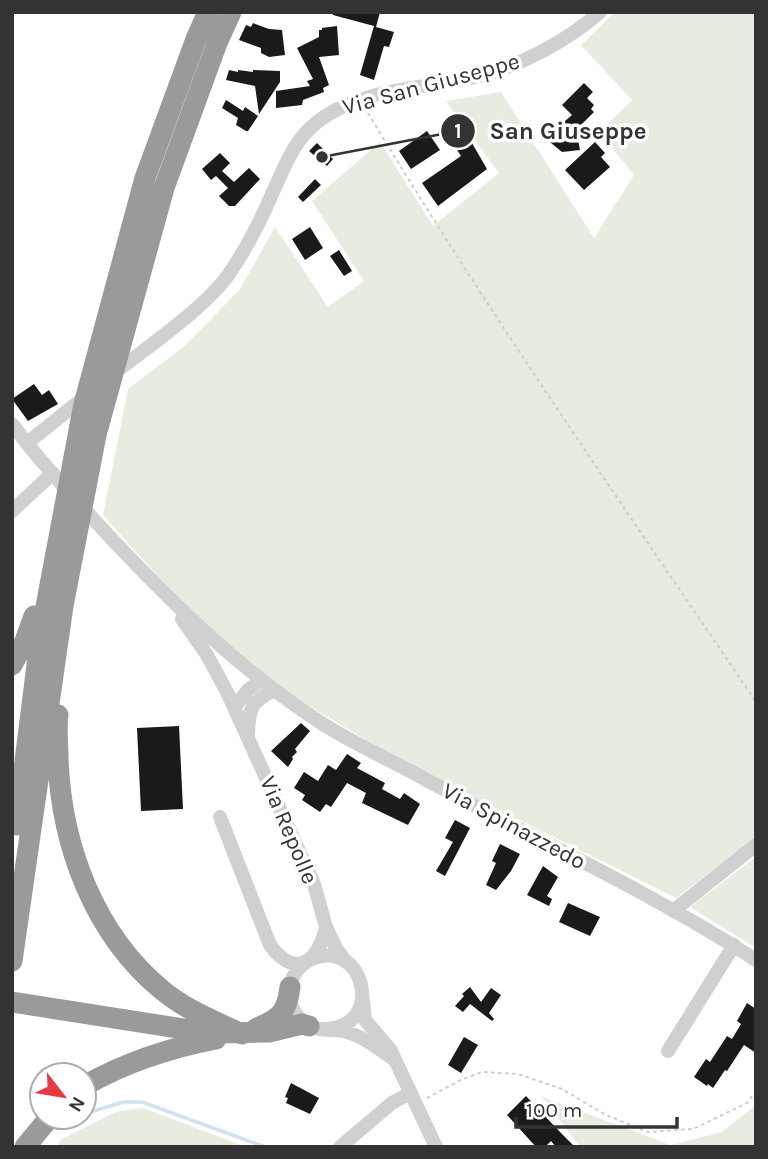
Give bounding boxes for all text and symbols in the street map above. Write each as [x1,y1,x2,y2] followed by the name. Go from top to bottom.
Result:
[340,47,522,121] street label: Via San Giuseppe
[440,108,660,153] callout: San Giuseppe
[490,117,646,145] text: San Giuseppe
[454,119,462,143] text: 1
[254,772,324,888] street label: Via Repolle
[438,777,590,875] street label: Via Spinazzedo
[28,1061,98,1131] north arrow
[516,1086,677,1130] scale bar
[64,1093,90,1116] text: N
[526,1098,583,1122] text: 100 m

